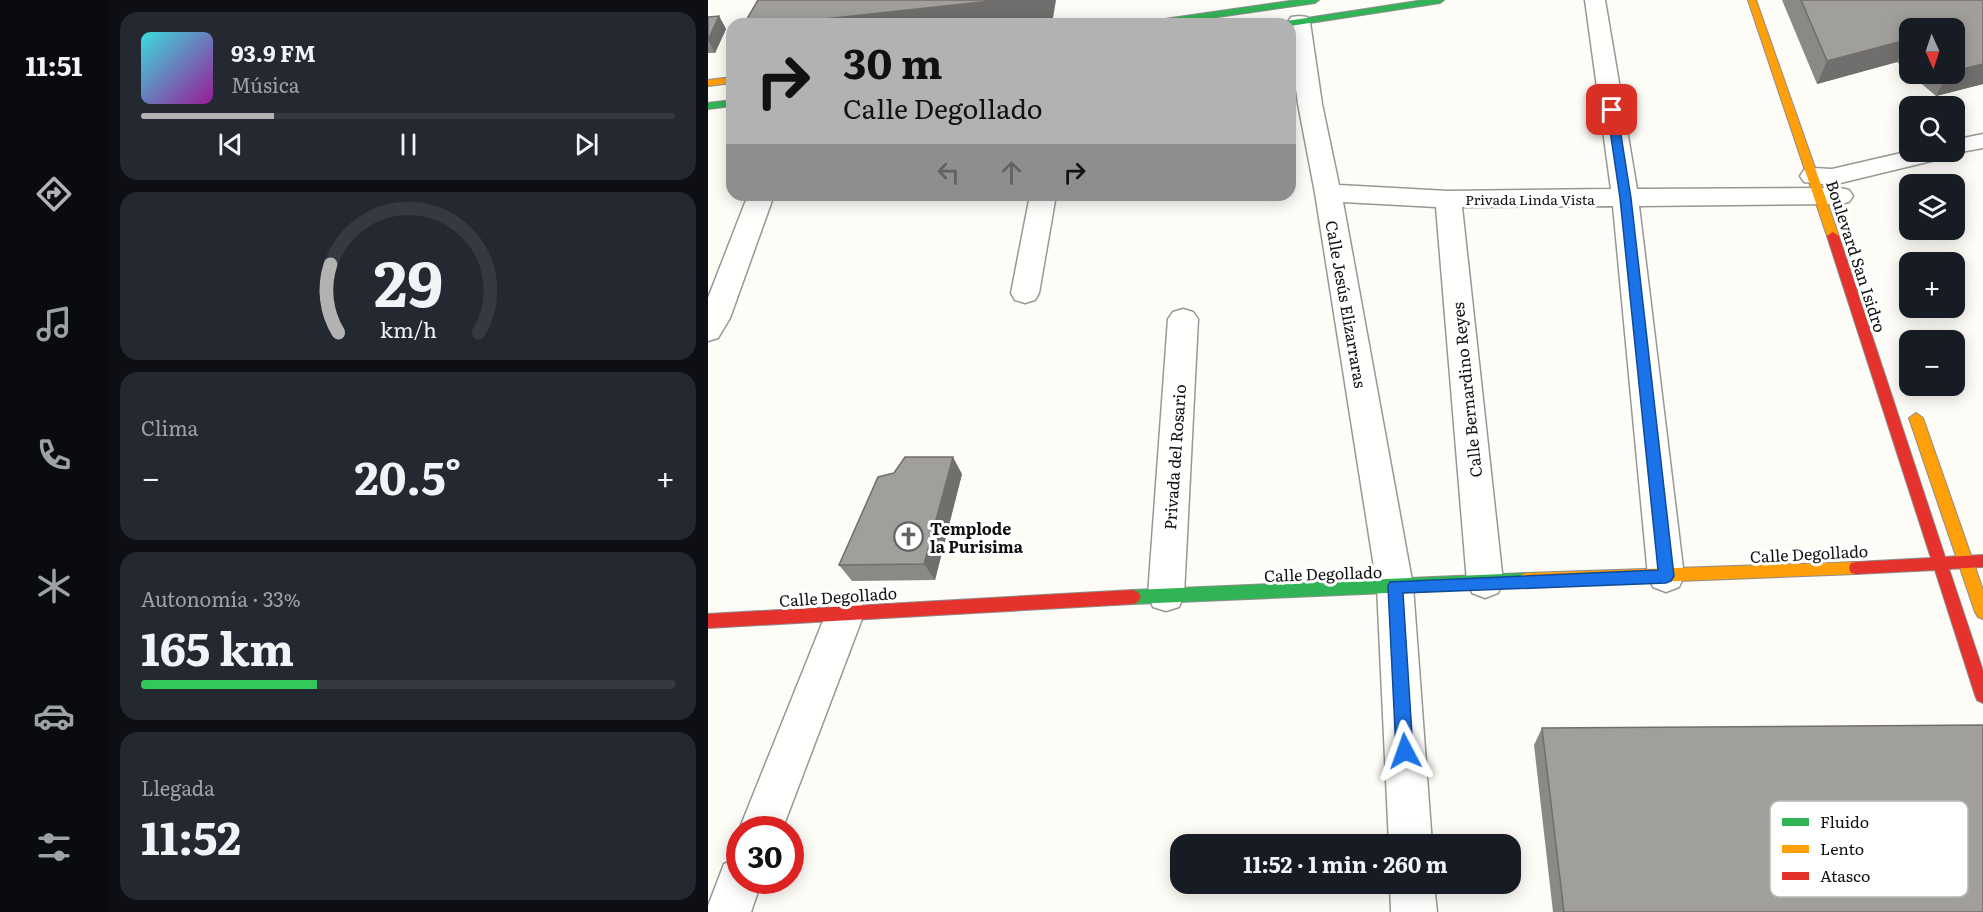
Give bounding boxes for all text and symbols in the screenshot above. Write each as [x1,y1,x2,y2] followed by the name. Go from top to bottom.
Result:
[1899,18,1965,84] north arrow
[1899,18,1965,396] map controls
[843,30,943,92] text: 30 m
[231,36,316,69] text: 93.9 FM
[744,42,822,120] icon: right
[25,44,83,84] text: 11:51
[231,69,300,99] text: Música
[1586,84,1637,135] pin
[843,87,1043,127] text: Calle Degollado
[1595,93,1628,126] icon: arrive
[1899,96,1965,162] button: search
[214,128,247,161] icon: previous
[392,128,425,161] icon: pause
[570,128,603,161] icon: next
[932,156,965,189] icon: left
[995,156,1028,189] icon: ahead
[1058,156,1091,189] icon: right
[33,173,75,215] icon: directions
[1899,174,1965,240] button: layers
[1821,177,1893,335] street label: Boulevard San Isidro
[1465,189,1595,209] street label: Privada Linda Vista
[1320,218,1374,390] street label: Calle Jesús Elizarraras
[373,234,443,326] text: 29
[1899,252,1965,318] button: +
[1445,301,1487,479] street label: Calle Bernardino Reyes
[33,303,75,345] icon: music
[379,313,437,345] text: km/h
[1899,330,1965,396] button: −
[1157,383,1191,531] street label: Privada del Rosario
[141,412,198,442] text: Clima
[33,434,75,476] icon: phone
[354,442,462,509] text: 20.5°
[141,451,160,500] text: −
[656,451,675,500] text: +
[930,516,1024,558] place label: Templode la Purisima
[893,521,925,553] church icon: Templode la Purisima
[1749,538,1869,568] street label: Calle Degollado
[1263,559,1383,587] street label: Calle Degollado
[33,565,75,607] icon: climate
[778,580,898,612] street label: Calle Degollado
[141,583,301,613] text: Autonomía · 33%
[141,613,294,680] text: 165 km
[33,695,75,737] icon: car
[1373,719,1437,783] position arrow
[141,772,215,802] text: Llegada
[1770,801,1968,897] legend
[141,802,241,869] text: 11:52
[1820,809,1869,833] text: Fluido
[726,816,804,894] speed limit sign: 30
[33,826,75,868] icon: filters
[1820,836,1864,860] text: Lento
[1243,847,1448,880] text: 11:52 · 1 min · 260 m
[1820,863,1870,887] text: Atasco

